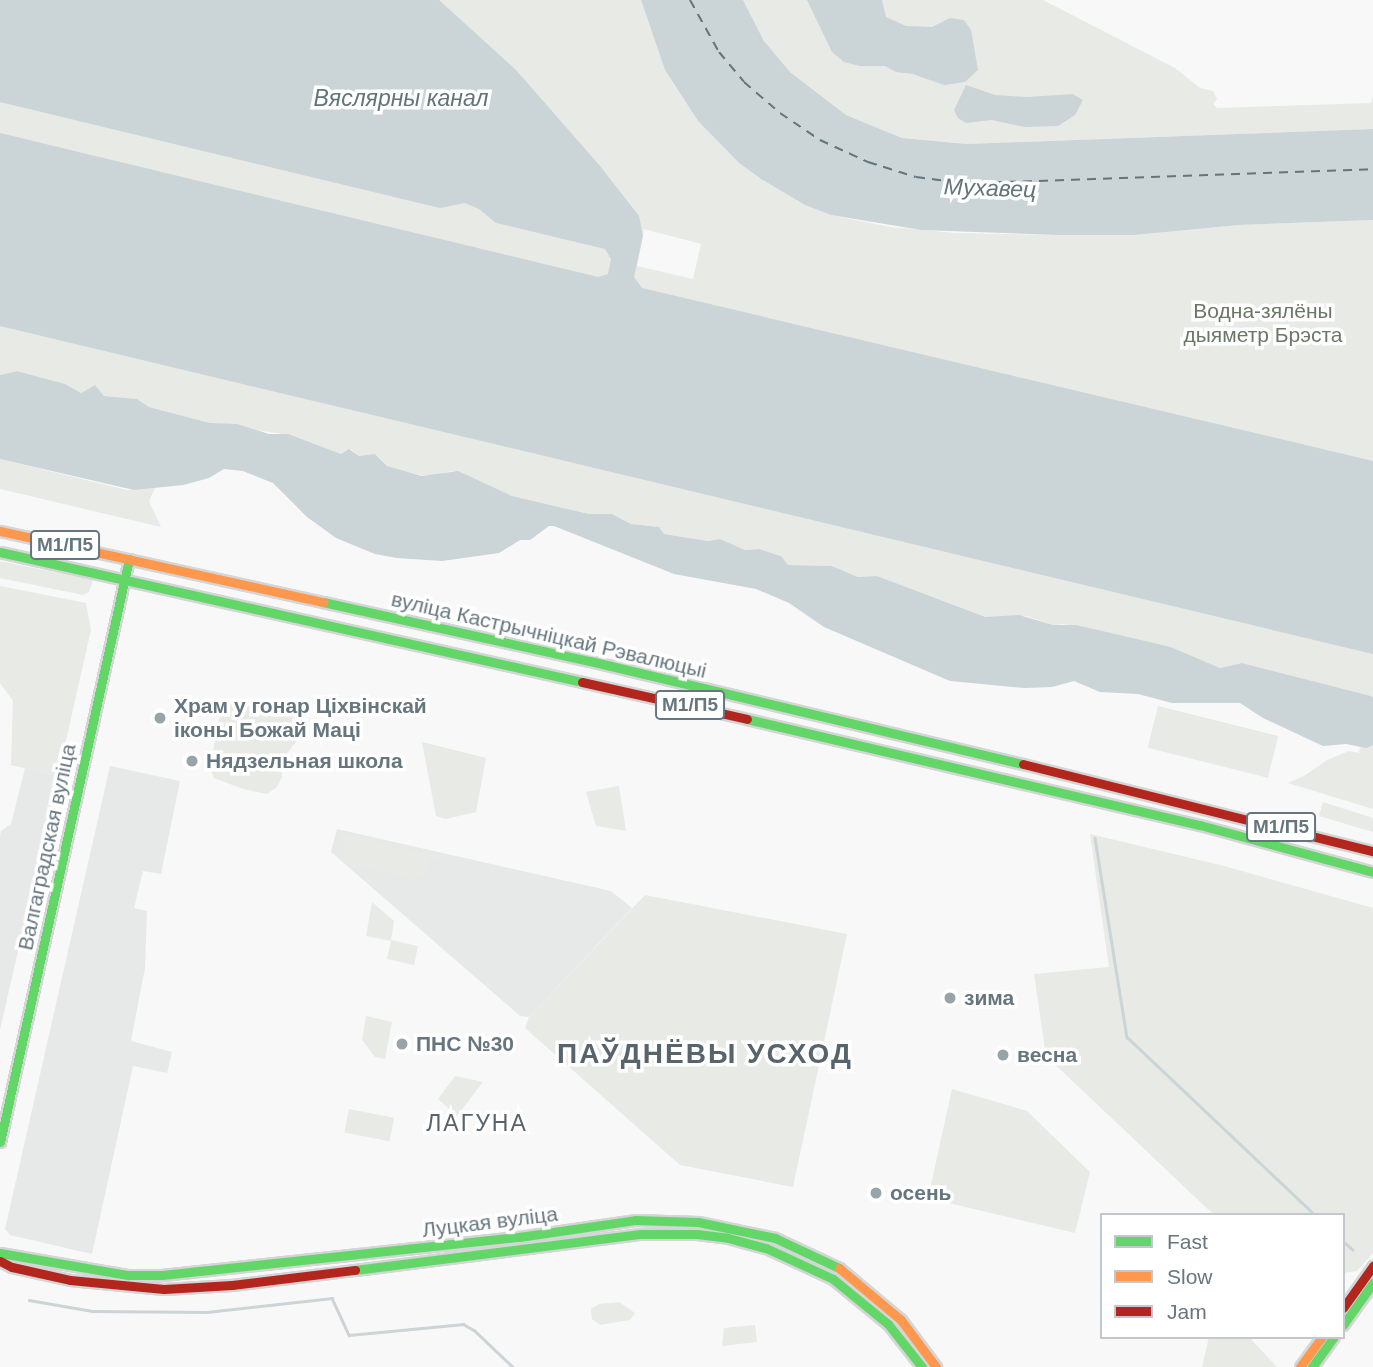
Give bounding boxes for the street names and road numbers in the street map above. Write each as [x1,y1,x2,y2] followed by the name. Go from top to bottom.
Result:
[30,530,100,560] road number: М1/П5
[389,586,709,684] street label: вуліца Кастрычніцкай Рэвалюцыі
[655,690,725,720] road number: М1/П5
[13,741,81,953] street label: Валгаградская вуліца
[1246,812,1316,842] road number: М1/П5
[421,1201,559,1243] street label: Луцкая вуліца

